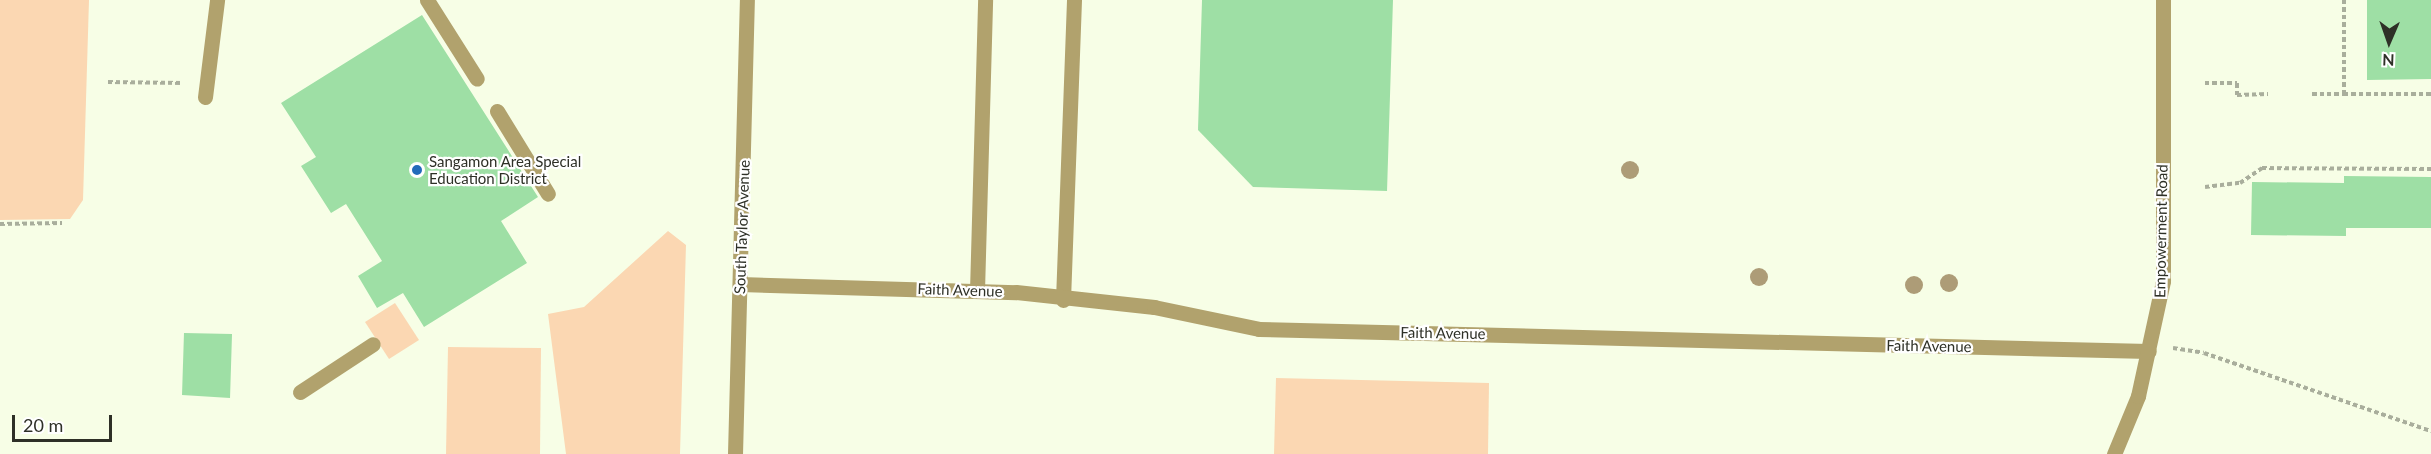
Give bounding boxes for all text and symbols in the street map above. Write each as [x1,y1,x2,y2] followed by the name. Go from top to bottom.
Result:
[2359,12,2419,72] north arrow
[2382,51,2395,70] text: N
[429,152,582,187] place label: Sangamon Area Special Education District
[731,159,753,295] street label: South Taylor Avenue
[410,163,424,177] marker: Sangamon Area Special Education District
[2151,164,2171,298] street label: Empowerment Road
[917,280,1003,300] street label: Faith Avenue
[1400,323,1486,343] street label: Faith Avenue
[1886,336,1972,356] street label: Faith Avenue
[15,403,116,441] scale bar
[23,414,63,436] text: 20 m

